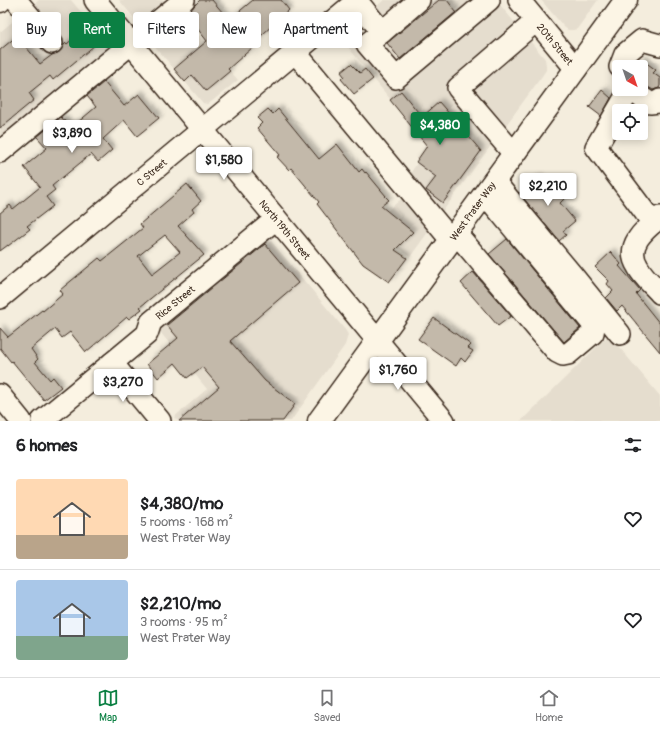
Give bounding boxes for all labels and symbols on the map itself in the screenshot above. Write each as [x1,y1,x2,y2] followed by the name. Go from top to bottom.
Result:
[534,21,576,69] street label: 20th Street
[612,60,648,96] north arrow
[407,112,473,146] pin: $4,380
[39,120,105,154] pin: $3,890
[191,147,257,181] pin: $1,580
[135,156,170,189] street label: C Street
[515,173,581,207] pin: $2,210
[448,179,499,243] street label: West Prater Way
[256,198,313,263] street label: North 19th Street
[154,283,198,323] street label: Rice Street
[365,357,431,391] pin: $1,760
[90,369,156,403] pin: $3,270

